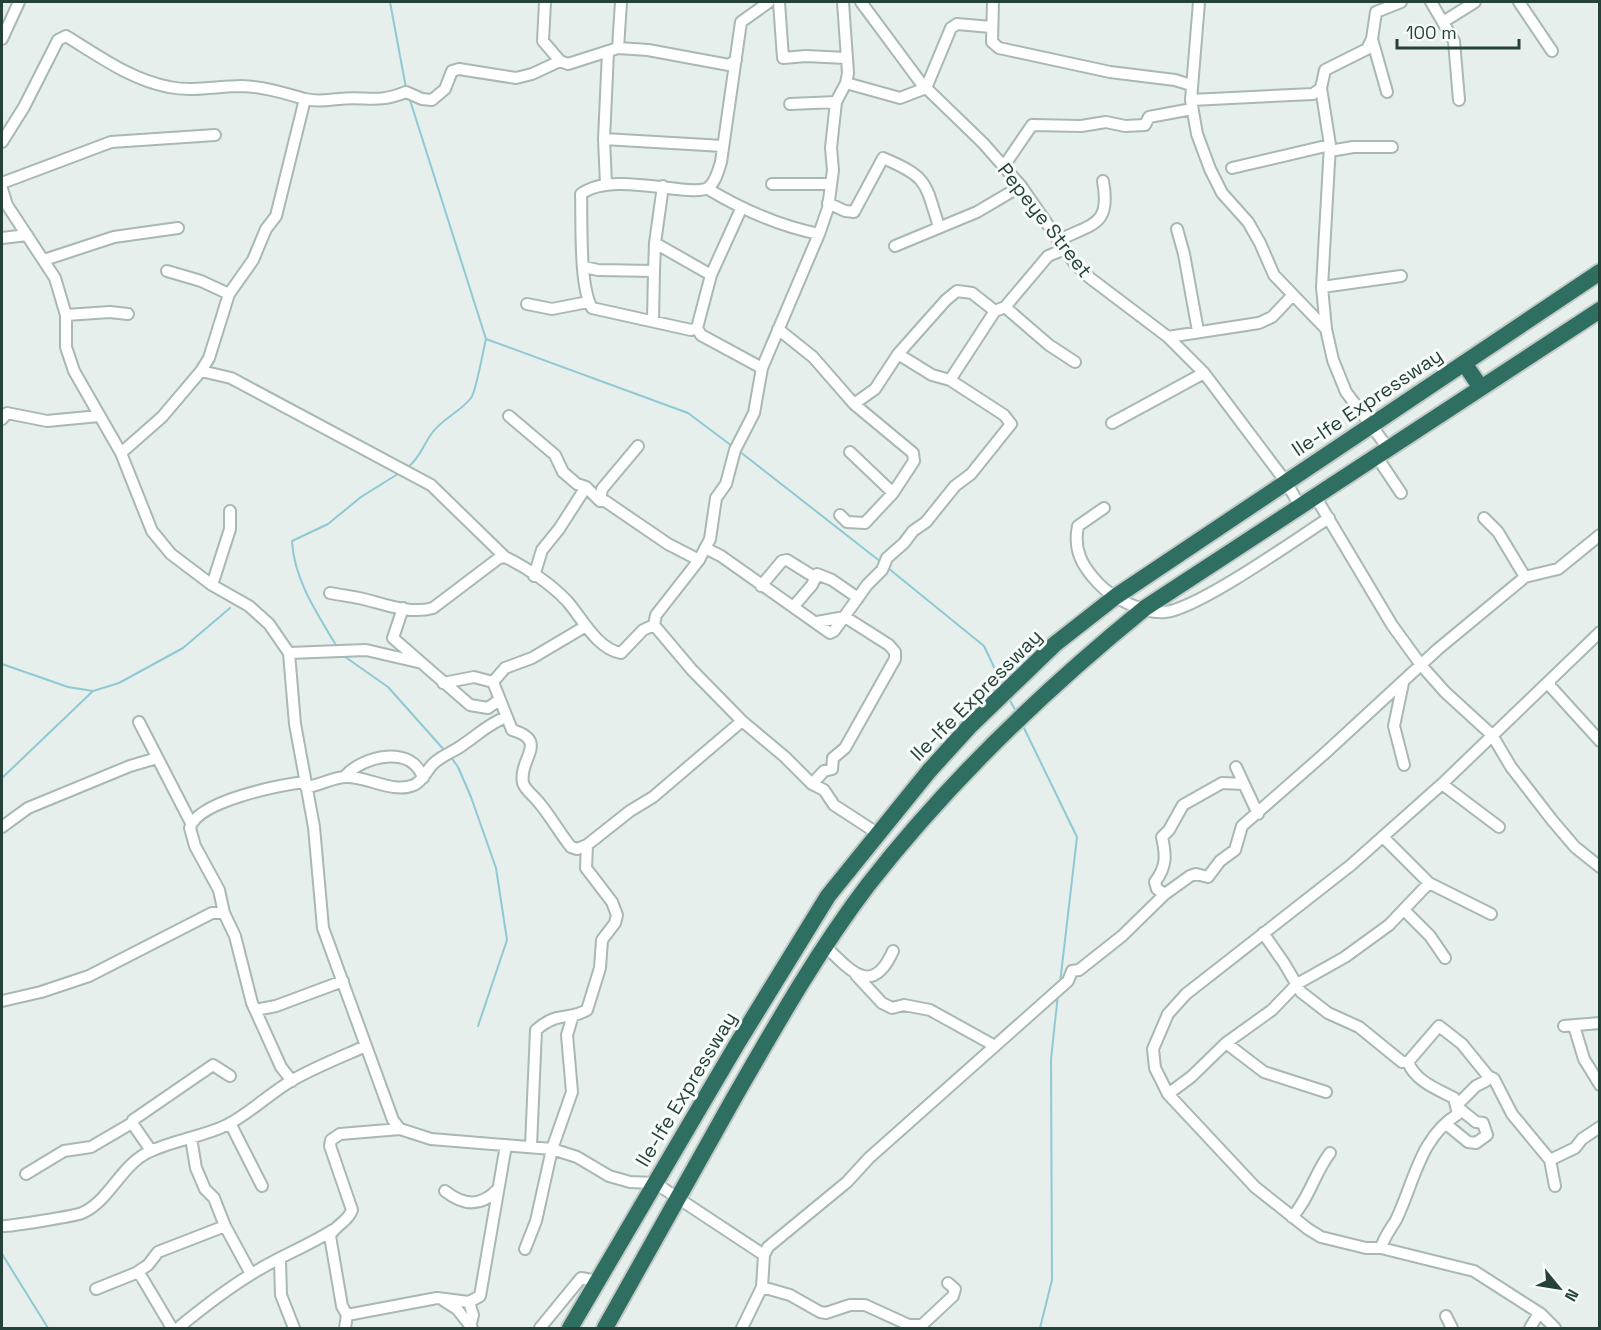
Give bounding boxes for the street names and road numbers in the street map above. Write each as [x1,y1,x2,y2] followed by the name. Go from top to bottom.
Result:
[992,157,1098,283] street label: Pepeye Street
[1287,342,1447,462] street label: Ile-Ife Expressway
[905,624,1047,766] street label: Ile-Ife Expressway
[629,1007,743,1171] street label: Ile-Ife Expressway

